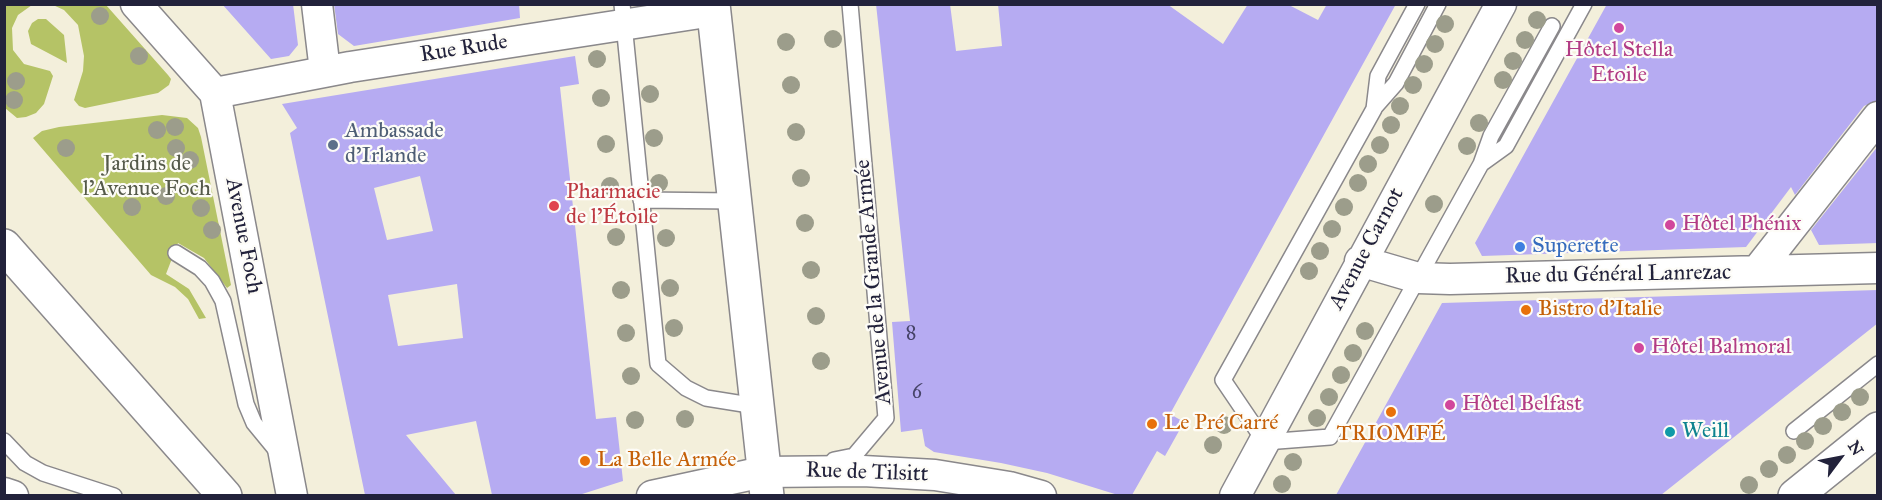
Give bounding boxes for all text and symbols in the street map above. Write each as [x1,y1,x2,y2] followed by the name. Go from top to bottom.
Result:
[1612,21,1626,35] marker: Hôtel Stella Etoile
[418,29,510,69] street label: Rue Rude
[1565,38,1673,90] place label: Hôtel Stella Etoile
[345,119,444,170] place label: Ambassade d'Irlande
[326,138,340,152] marker: Ambassade d'Irlande
[83,152,211,204] park label: Jardins de l'Avenue Foch
[850,158,898,406] street label: Avenue de la Grande Armée
[219,176,267,296] street label: Avenue Foch
[566,180,661,231] place label: Pharmacie de l'Étoile
[1324,184,1410,314] street label: Avenue Carnot
[547,199,561,213] marker: Pharmacie de l'Étoile
[1682,212,1801,238] place label: Hôtel Phénix
[1663,218,1677,232] marker: Hôtel Phénix
[1532,234,1619,260] place label: Superette
[1513,240,1527,254] marker: Superette
[1505,260,1731,290] street label: Rue du Général Lanrezac
[1538,297,1662,323] place label: Bistro d'Italie
[1519,303,1533,317] marker: Bistro d'Italie
[906,322,916,346] house number: 8
[1651,335,1792,361] place label: Hôtel Balmoral
[1632,341,1646,355] marker: Hôtel Balmoral
[912,381,922,405] house number: 6
[1462,392,1582,418] place label: Hôtel Belfast
[1443,398,1457,412] marker: Hôtel Belfast
[1384,405,1398,419] marker: TRIOMFÉ
[1164,411,1278,437] place label: Le Pré Carré
[1145,417,1159,431] marker: Le Pré Carré
[1682,419,1729,445] place label: Weill
[1336,422,1446,448] place label: TRIOMFÉ
[1663,425,1677,439] marker: Weill
[1810,428,1870,488] north arrow
[1844,437,1867,459] text: N
[597,448,737,474] place label: La Belle Armée
[578,454,592,468] marker: La Belle Armée
[805,458,929,488] street label: Rue de Tilsitt

